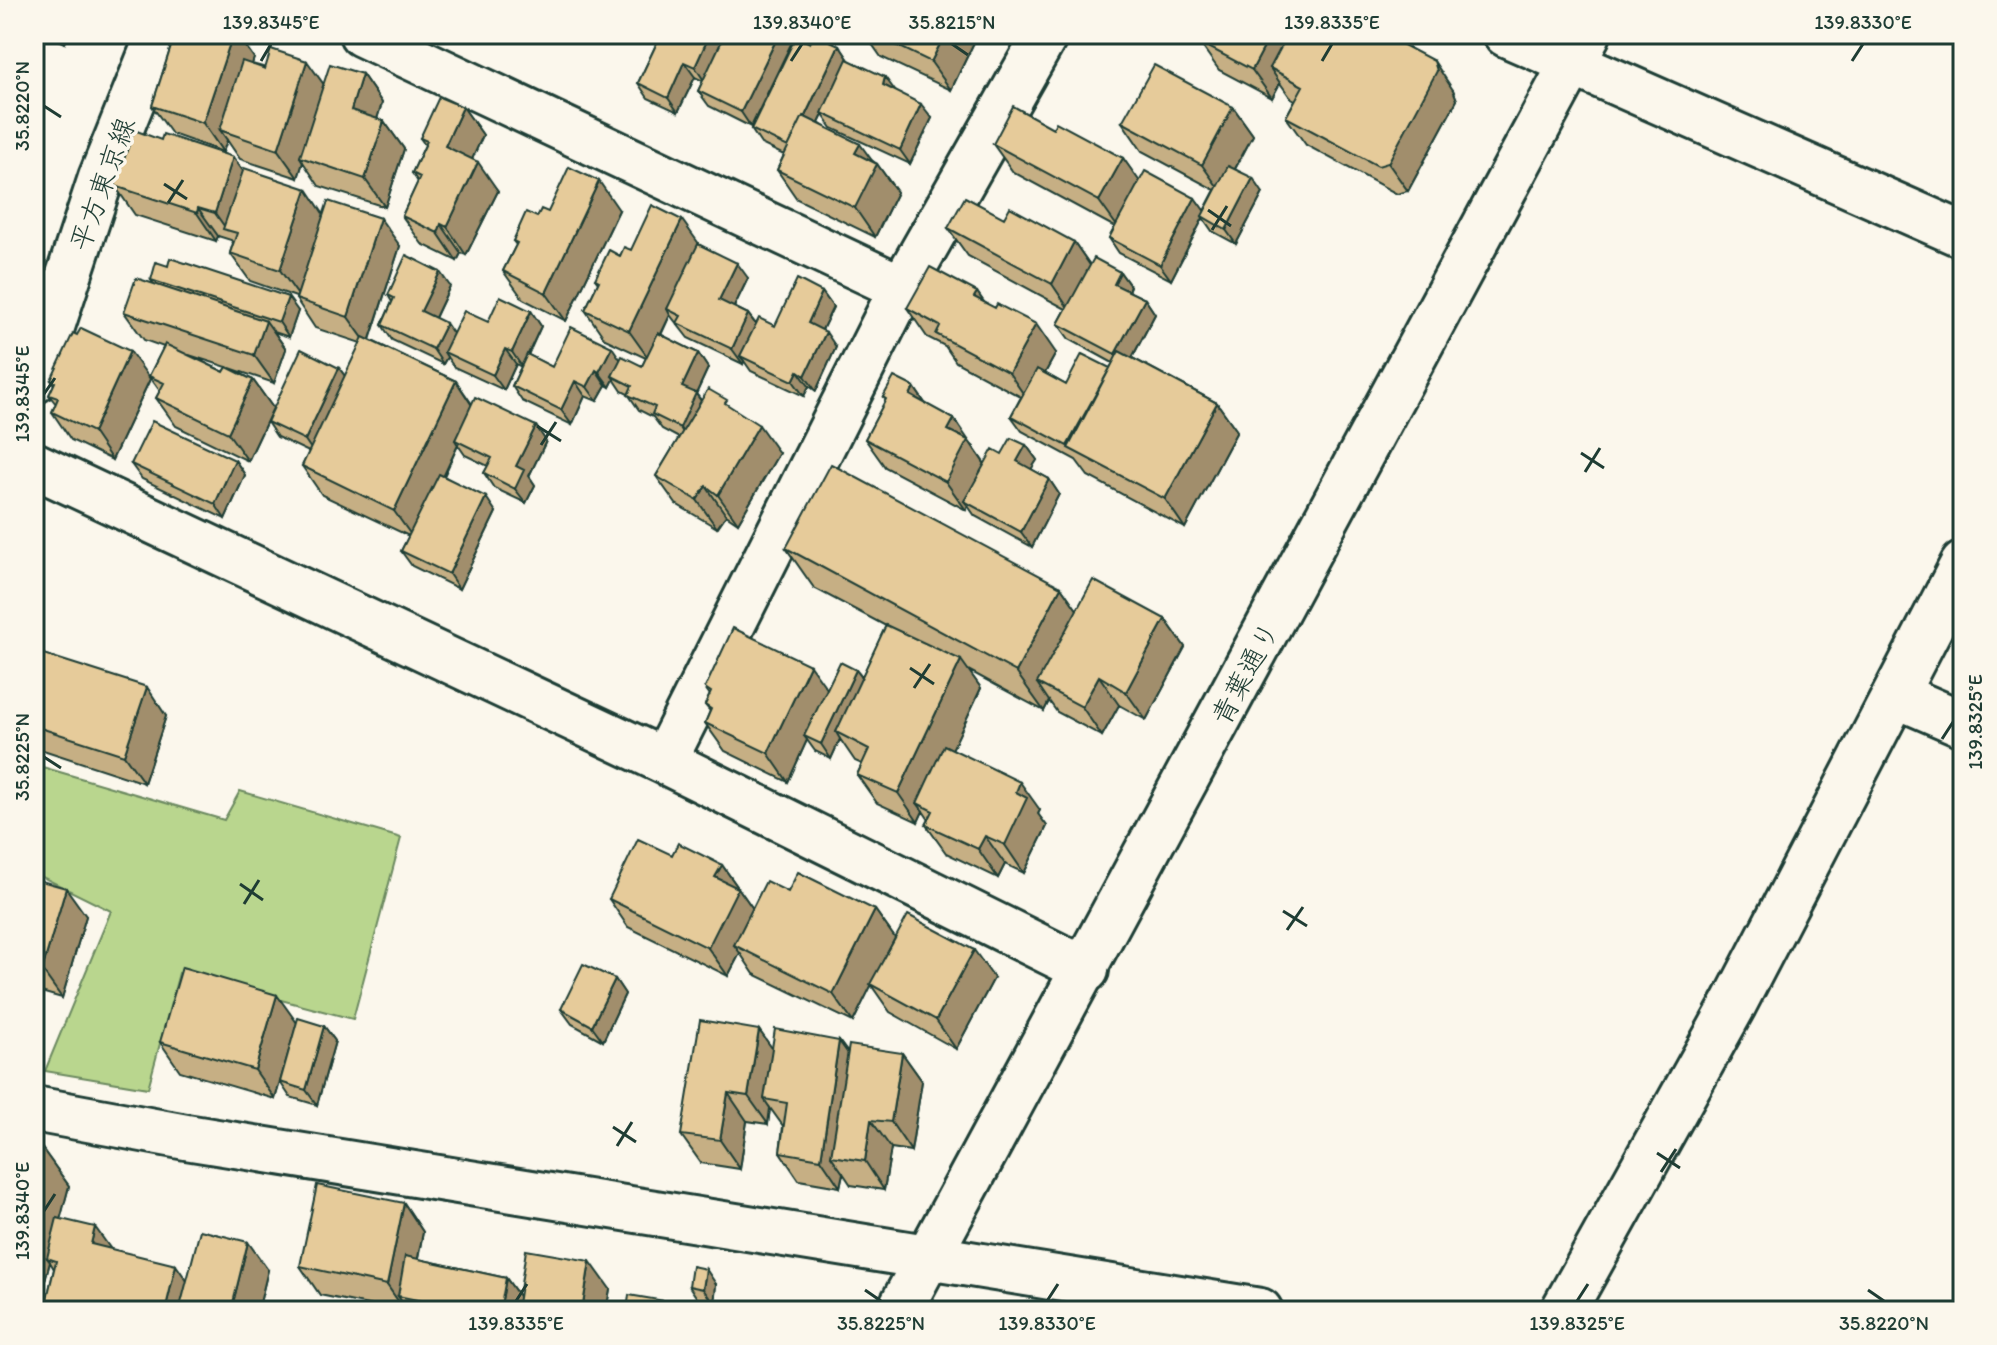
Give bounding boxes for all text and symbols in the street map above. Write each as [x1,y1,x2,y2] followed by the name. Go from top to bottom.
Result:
[223,10,319,34] text: 139.8345°E
[753,10,851,34] text: 139.8340°E
[909,10,995,34] text: 35.8215°N
[1284,10,1380,34] text: 139.8335°E
[1814,10,1912,34] text: 139.8330°E
[10,61,34,151] text: 35.8220°N
[62,112,142,256] street label: 平方東京線
[10,346,34,442] text: 139.8345°E
[1204,616,1286,730] street label: 青葉通り
[1963,674,1987,770] text: 139.8325°E
[10,713,34,801] text: 35.8225°N
[10,1162,34,1260] text: 139.8340°E
[468,1311,564,1335] text: 139.8335°E
[837,1311,925,1335] text: 35.8225°N
[998,1311,1096,1335] text: 139.8330°E
[1529,1311,1625,1335] text: 139.8325°E
[1839,1311,1929,1335] text: 35.8220°N

